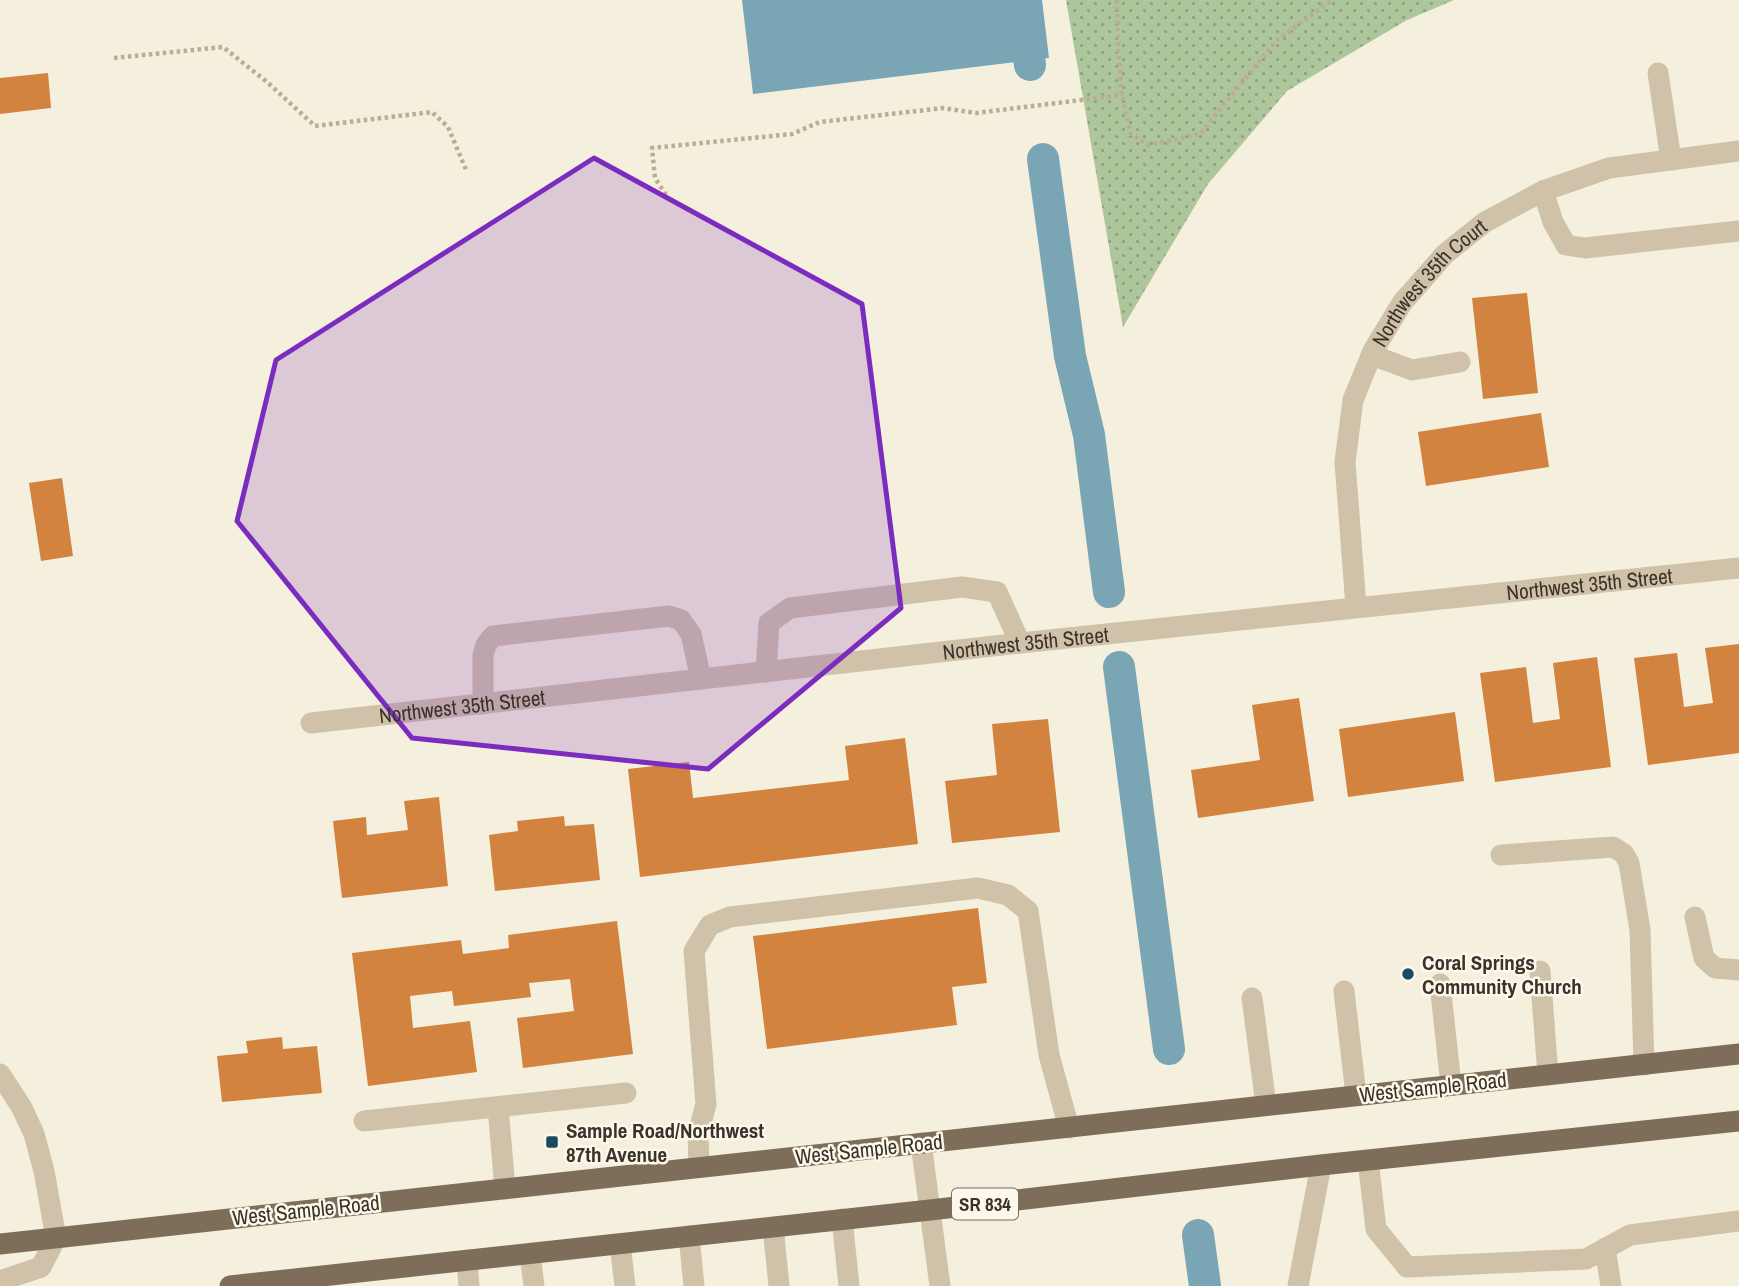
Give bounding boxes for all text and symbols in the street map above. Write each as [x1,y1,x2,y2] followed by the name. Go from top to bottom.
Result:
[1365,212,1493,352] street label: Northwest 35th Court
[1505,561,1674,607] street label: Northwest 35th Street
[941,619,1110,666] street label: Northwest 35th Street
[378,682,547,730] street label: Northwest 35th Street
[1422,948,1582,1001] place label: Coral Springs Community Church
[1400,966,1416,982] marker: Coral Springs Community Church
[1358,1065,1508,1109] street label: West Sample Road
[566,1116,764,1169] place label: Sample Road/Northwest 87th Avenue
[794,1127,944,1171] street label: West Sample Road
[544,1134,560,1150] marker: Sample Road/Northwest 87th Avenue
[231,1188,381,1232] street label: West Sample Road
[952,1188,1018,1220] road number: SR 834

